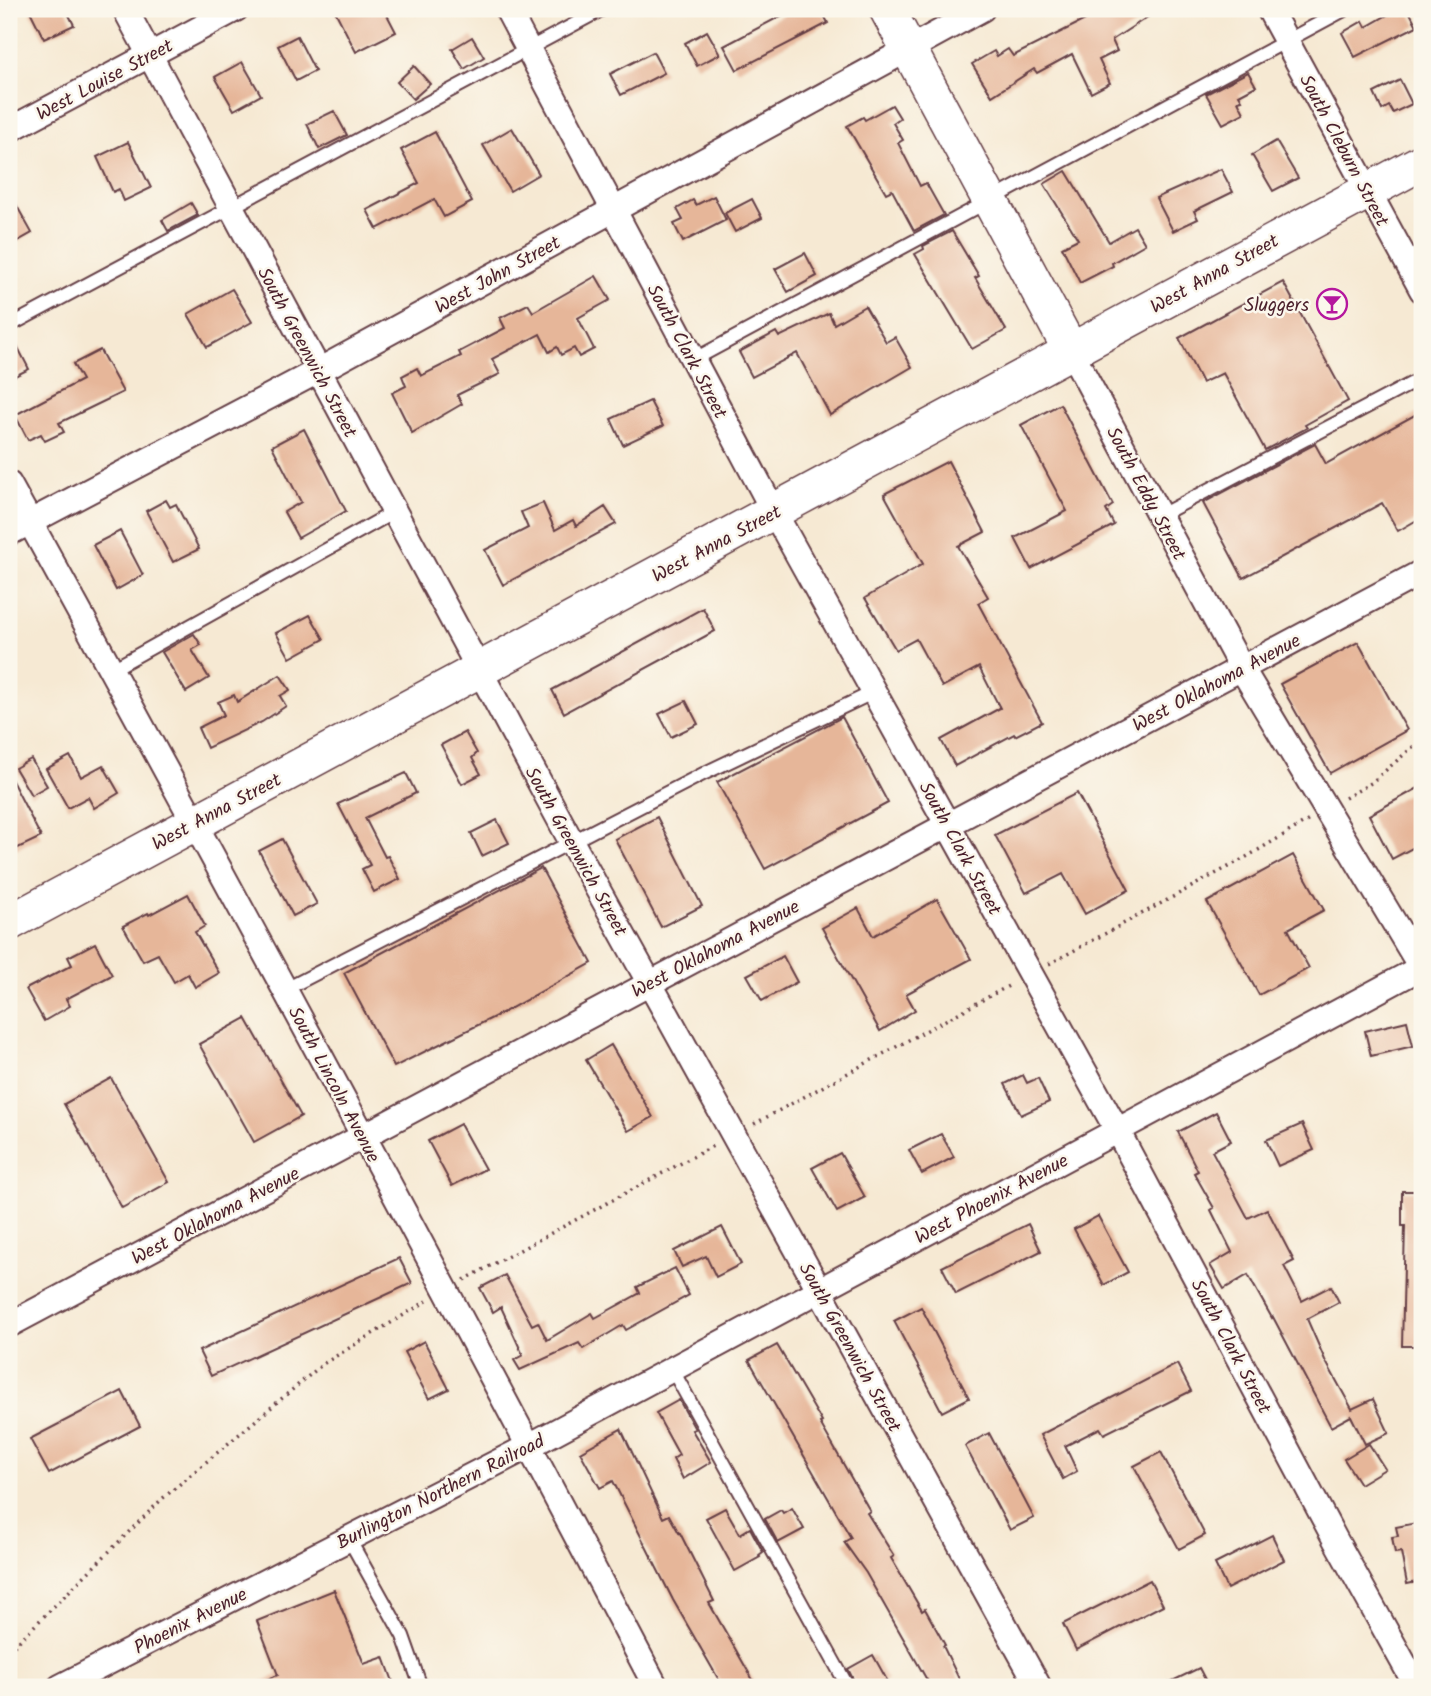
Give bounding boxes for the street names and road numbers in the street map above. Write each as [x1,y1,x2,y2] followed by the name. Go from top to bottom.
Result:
[31,32,179,130] street label: West Louise Street
[1290,69,1396,233] street label: South Cleburn Street
[1145,227,1285,323] street label: West Anna Street
[429,228,567,323] street label: West John Street
[248,262,364,444] street label: South Greenwich Street
[638,279,735,425] street label: South Clark Street
[1097,422,1193,567] street label: South Eddy Street
[647,498,788,592] street label: West Anna Street
[1127,626,1307,741] street label: West Oklahoma Avenue
[516,762,635,943] street label: South Greenwich Street
[147,766,288,860] street label: West Anna Street
[910,777,1009,922] street label: South Clark Street
[626,892,806,1007] street label: West Oklahoma Avenue
[279,1001,387,1169] street label: South Lincoln Avenue
[910,1146,1075,1253] street label: West Phoenix Avenue
[126,1159,306,1274] street label: West Oklahoma Avenue
[790,1258,909,1439] street label: South Greenwich Street
[1182,1274,1279,1420] street label: South Clark Street
[332,1427,551,1558] street label: Burlington Northern Railroad
[129,1580,253,1663] street label: Phoenix Avenue

